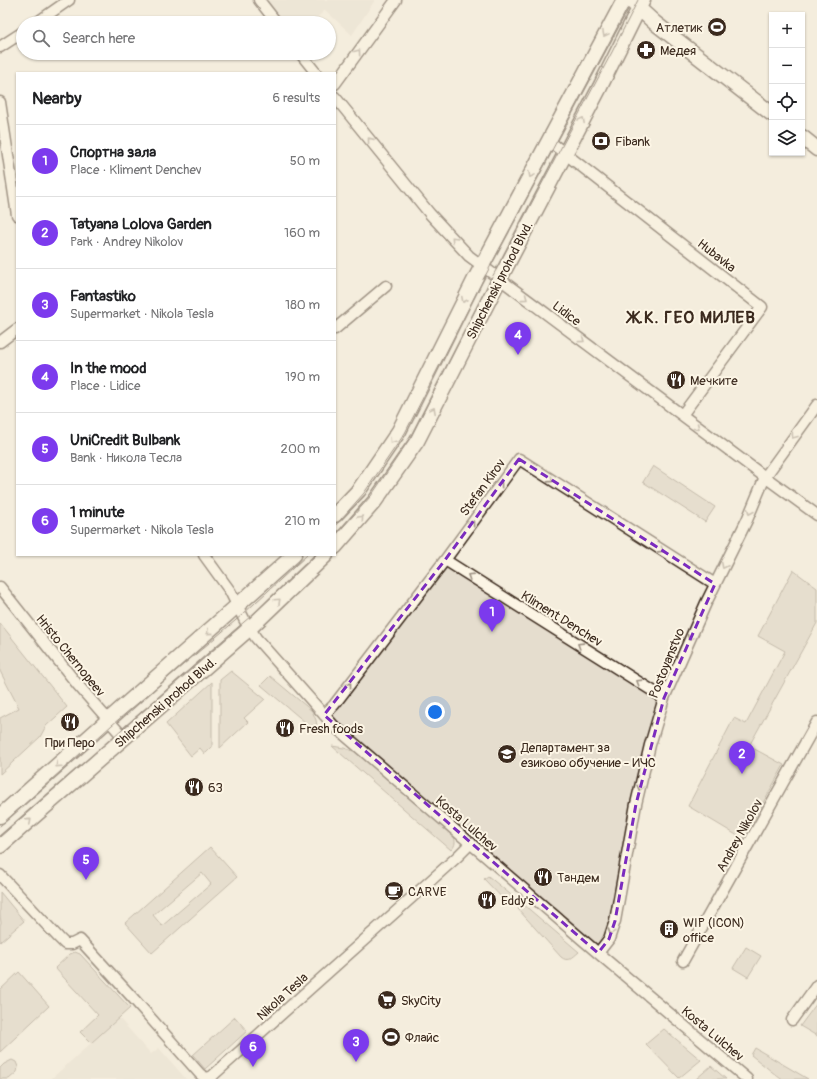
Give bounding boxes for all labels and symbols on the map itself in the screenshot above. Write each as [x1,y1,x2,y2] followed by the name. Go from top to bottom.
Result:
[706,16,728,38] sports icon: Атлетик
[656,20,703,36] place label: Атлетик
[602,30,610,37] one-way arrow
[635,39,657,61] pharmacy icon: Медея
[660,43,696,59] place label: Медея
[353,50,360,57] one-way arrow
[578,117,585,124] one-way arrow
[590,130,612,152] bank icon: Fibank
[615,134,651,150] place label: Fibank
[368,137,375,145] one-way arrow
[528,171,536,178] one-way arrow
[463,219,537,342] street label: Shipchenski prohod Blvd.
[451,236,459,244] one-way arrow
[694,236,739,276] street label: Hubavka
[521,293,528,300] one-way arrow
[462,296,469,304] one-way arrow
[549,298,584,330] street label: Lidice
[625,307,756,328] district label: Ж.К. ГЕО МИЛЕВ
[505,322,531,355] pin: 4
[577,335,584,342] one-way arrow
[665,369,687,391] restaurant icon: Мечките
[690,373,738,389] place label: Мечките
[428,406,436,414] one-way arrow
[693,422,700,429] one-way arrow
[792,432,799,439] one-way arrow
[389,437,397,444] one-way arrow
[457,456,509,519] street label: Stefan Kirov
[547,475,554,483] one-way arrow
[495,481,503,488] one-way arrow
[747,508,755,516] one-way arrow
[356,515,363,522] one-way arrow
[467,521,474,528] one-way arrow
[657,545,664,553] one-way arrow
[721,561,729,569] one-way arrow
[467,573,474,581] one-way arrow
[518,588,605,650] street label: Kliment Denchev
[273,599,281,606] one-way arrow
[479,599,505,632] pin: 1
[32,611,108,700] street label: Hristo Chernopeev
[646,626,688,701] street label: Postoyanstvo
[206,627,213,634] one-way arrow
[687,634,695,642] one-way arrow
[577,642,584,650] one-way arrow
[111,654,220,751] street label: Shipchenski prohod Blvd.
[636,679,643,687] one-way arrow
[344,683,351,690] one-way arrow
[425,702,445,722] your location
[59,711,81,733] restaurant icon: При Перо
[274,717,296,739] restaurant icon: Fresh foods
[299,721,363,737] place label: Fresh foods
[45,735,95,751] place label: При Перо
[520,740,656,771] place label: Департамент за езиково обучение - ИЧС
[729,741,755,774] pin: 2
[496,743,518,765] school or university icon: Департамент за езиково обучение - ИЧС
[55,760,63,767] one-way arrow
[183,776,205,798] restaurant icon: 63
[208,780,223,796] place label: 63
[636,784,645,791] one-way arrow
[432,793,501,855] street label: Kosta Lulchev
[713,796,767,875] street label: Andrey Nikolov
[25,818,32,825] one-way arrow
[73,847,99,880] pin: 5
[532,866,554,888] restaurant icon: Тандем
[557,870,600,886] place label: Тандем
[383,880,405,902] cafe icon: CARVE
[408,884,447,900] place label: CARVE
[476,889,498,911] restaurant icon: Eddy's
[501,893,534,909] place label: Eddy's
[683,915,745,946] place label: WIP (ICON) office
[658,918,680,940] building icon: WIP (ICON) office
[608,928,616,935] one-way arrow
[254,970,312,1024] street label: Nikola Tesla
[376,989,398,1011] supermarket icon: SkyCity
[401,993,441,1009] place label: SkyCity
[678,1003,747,1065] street label: Kosta Lulchev
[380,1026,402,1048] sports icon: Флайс
[343,1029,369,1062] pin: 3
[405,1030,440,1046] place label: Флайс
[240,1034,266,1067] pin: 6

